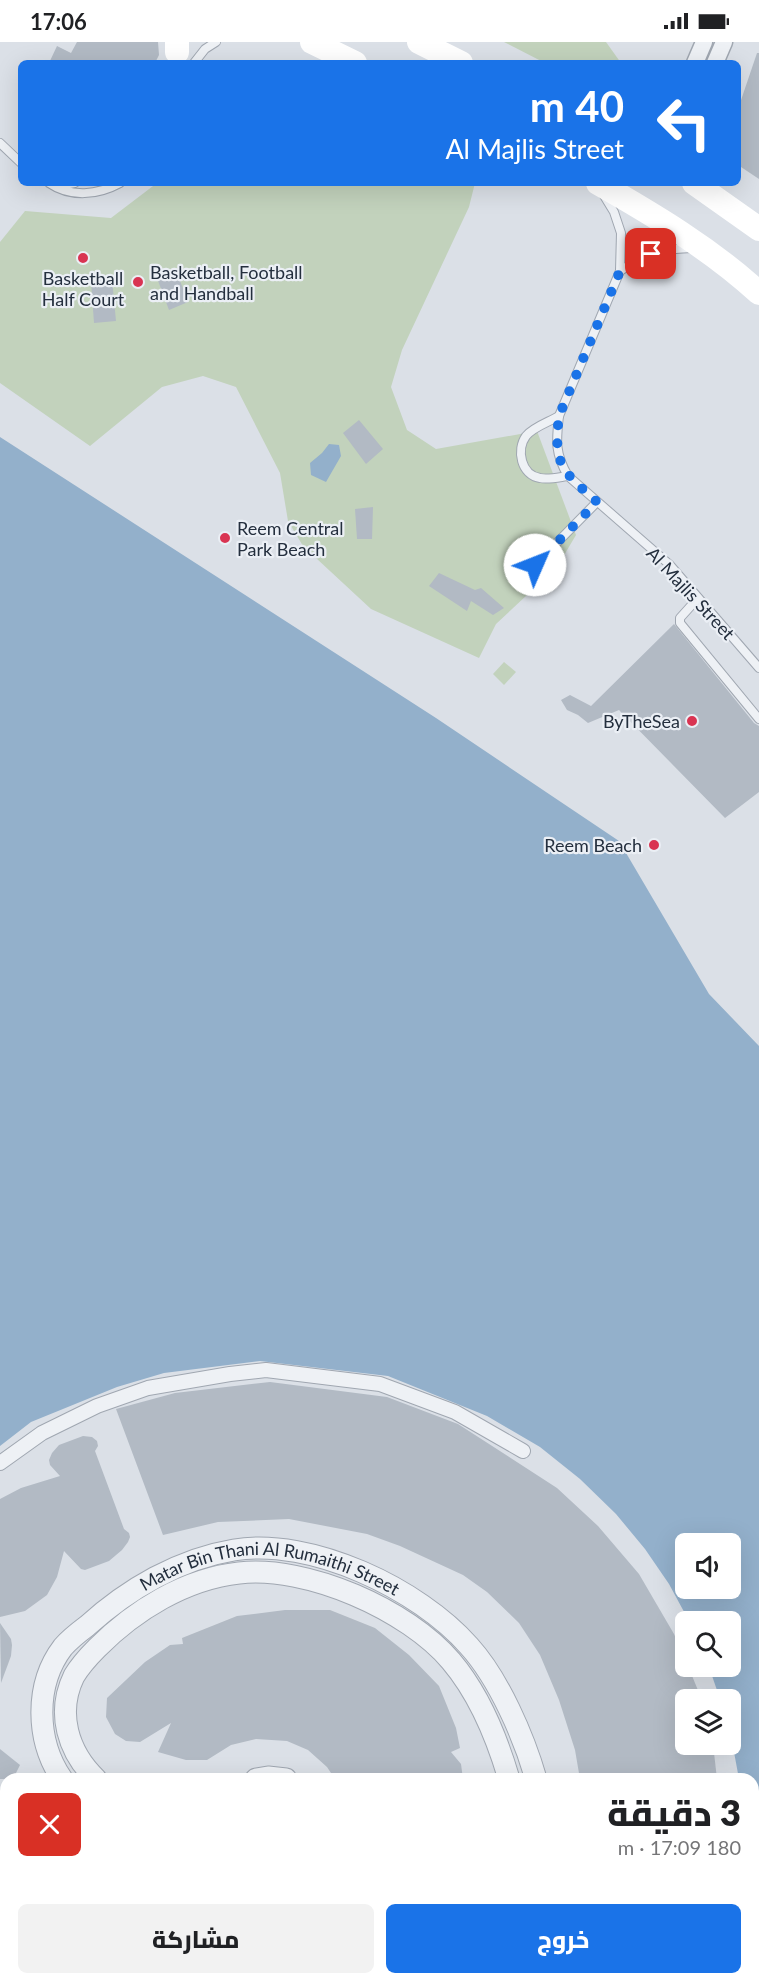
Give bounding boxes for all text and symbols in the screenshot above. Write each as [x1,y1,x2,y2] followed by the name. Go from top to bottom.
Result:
[30,8,87,35] text: 17:06
[530,81,624,131] text: 40 m
[645,84,723,162] icon: left
[445,132,624,165] text: Al Majlis Street
[625,228,676,279] pin
[634,237,667,270] icon: arrive
[76,251,90,265] marker: Basketball Half Court
[150,261,303,304] place label: Basketball, Football and Handball
[42,267,125,310] place label: Basketball Half Court
[131,275,145,289] marker: Basketball, Football and Handball
[237,517,343,560] place label: Reem Central Park Beach
[218,531,232,545] marker: Reem Central Park Beach
[503,533,567,597] position arrow
[642,542,740,644] street label: Al Majlis Street
[603,710,680,732] place label: ByTheSea
[685,714,699,728] marker: ByTheSea
[544,834,642,856] place label: Reem Beach
[647,838,661,852] marker: Reem Beach
[675,1533,741,1755] map controls
[675,1533,741,1599] button: sound
[136,1537,404,1600] text: Matar Bin Thani Al Rumaithi Street
[133,1580,407,1606] street label: Matar Bin Thani Al Rumaithi Street
[675,1611,741,1677] button: search
[675,1689,741,1755] button: layers
[607,1790,741,1834] text: 3 دقيقة
[18,1793,81,1856] button: close
[618,1835,741,1859] text: 180 m · 17:09
[18,1904,374,1973] button: مشاركة
[386,1904,741,1973] button: خروج

